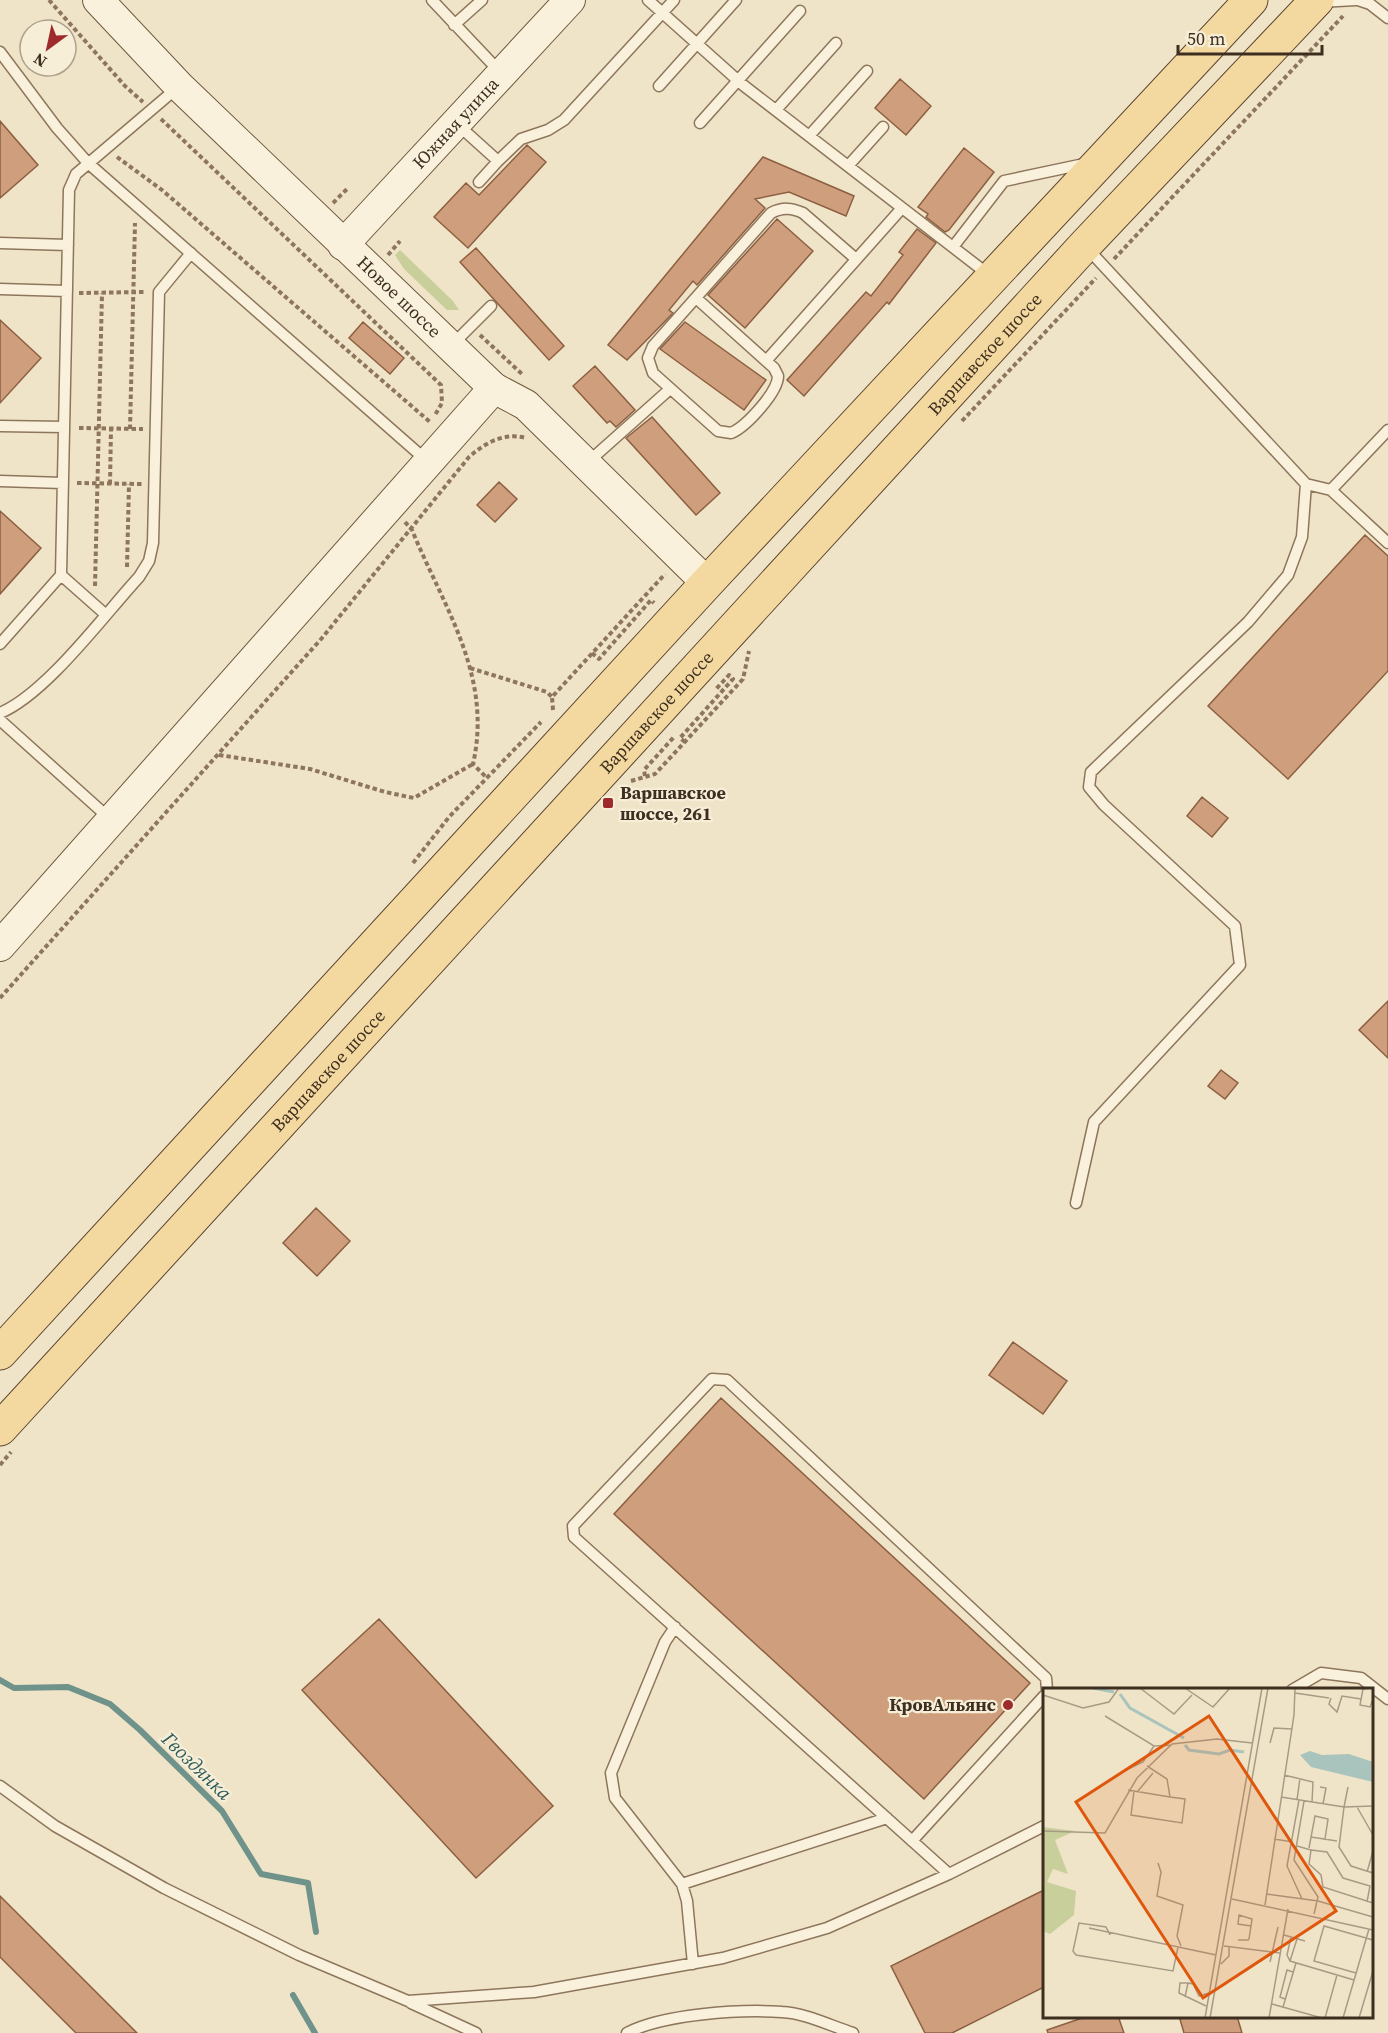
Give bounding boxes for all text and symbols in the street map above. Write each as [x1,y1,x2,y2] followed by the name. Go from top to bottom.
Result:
[18,18,78,78] north arrow
[1178,18,1322,56] scale bar
[1187,26,1225,51] text: 50 m
[29,48,51,73] text: N
[407,71,505,174] street label: Южная улица
[352,250,447,343] street label: Новое шоссе
[922,287,1047,420] street label: Варшавское шоссе
[594,645,719,779] street label: Варшавское шоссе
[620,780,726,826] place label: Варшавское шоссе, 261
[601,796,615,810] marker: Варшавское шоссе, 261
[265,1004,391,1137] street label: Варшавское шоссе
[1043,1688,1373,2018] inset map
[889,1692,996,1717] place label: КровАльянс
[1001,1698,1015,1712] marker: КровАльянс
[155,1725,239,1807] water label: Гвоздянка

